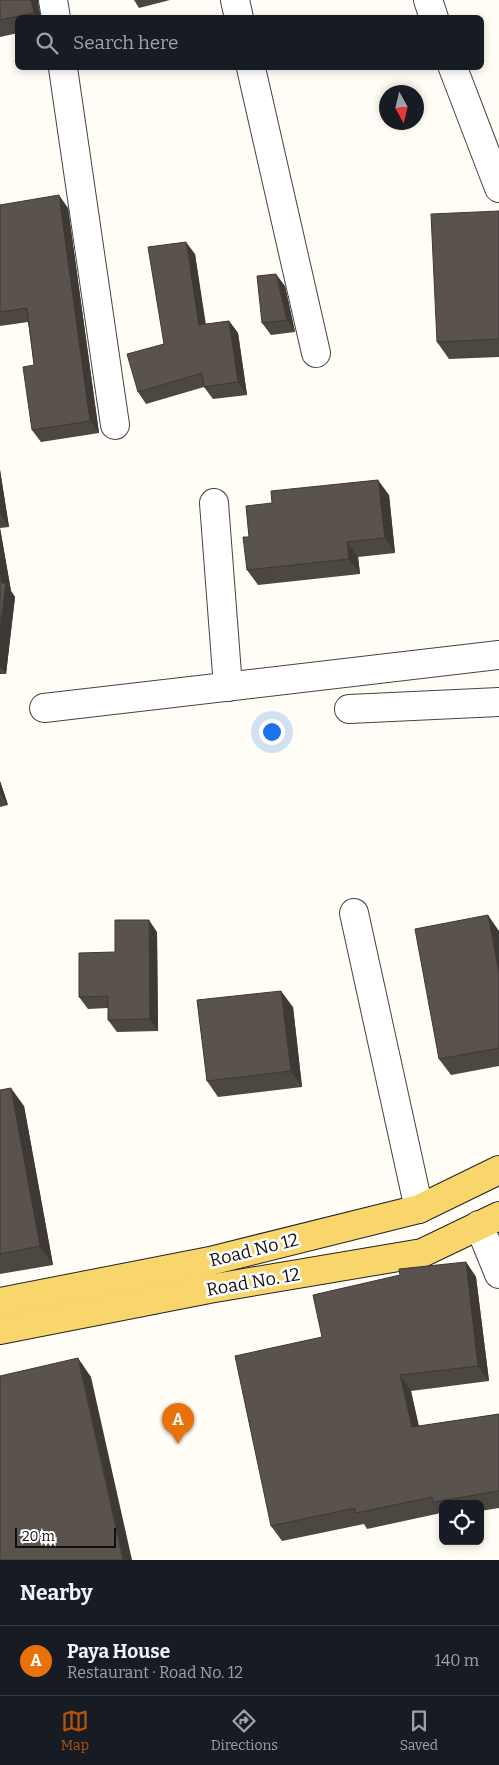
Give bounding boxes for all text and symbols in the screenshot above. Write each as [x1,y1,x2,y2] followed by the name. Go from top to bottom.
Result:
[15,15,484,70] search box
[33,29,61,57] icon: search
[73,31,178,54] text: Search here
[379,85,424,130] north arrow
[259,719,285,745] your location
[207,1228,301,1272] street label: Road No 12
[205,1263,301,1301] street label: Road No. 12
[162,1403,194,1444] pin: A
[439,1500,484,1545] map controls
[439,1500,484,1545] button: locate
[15,1525,116,1548] scale bar
[22,1528,55,1545] text: 20 m
[20,1580,93,1606] text: Nearby
[67,1640,170,1663] text: Paya House
[30,1651,42,1670] text: A
[434,1651,479,1670] text: 140 m
[67,1663,243,1682] text: Restaurant · Road No. 12
[61,1707,89,1754] tab: Map
[211,1707,278,1754] tab: Directions
[400,1707,438,1754] tab: Saved

